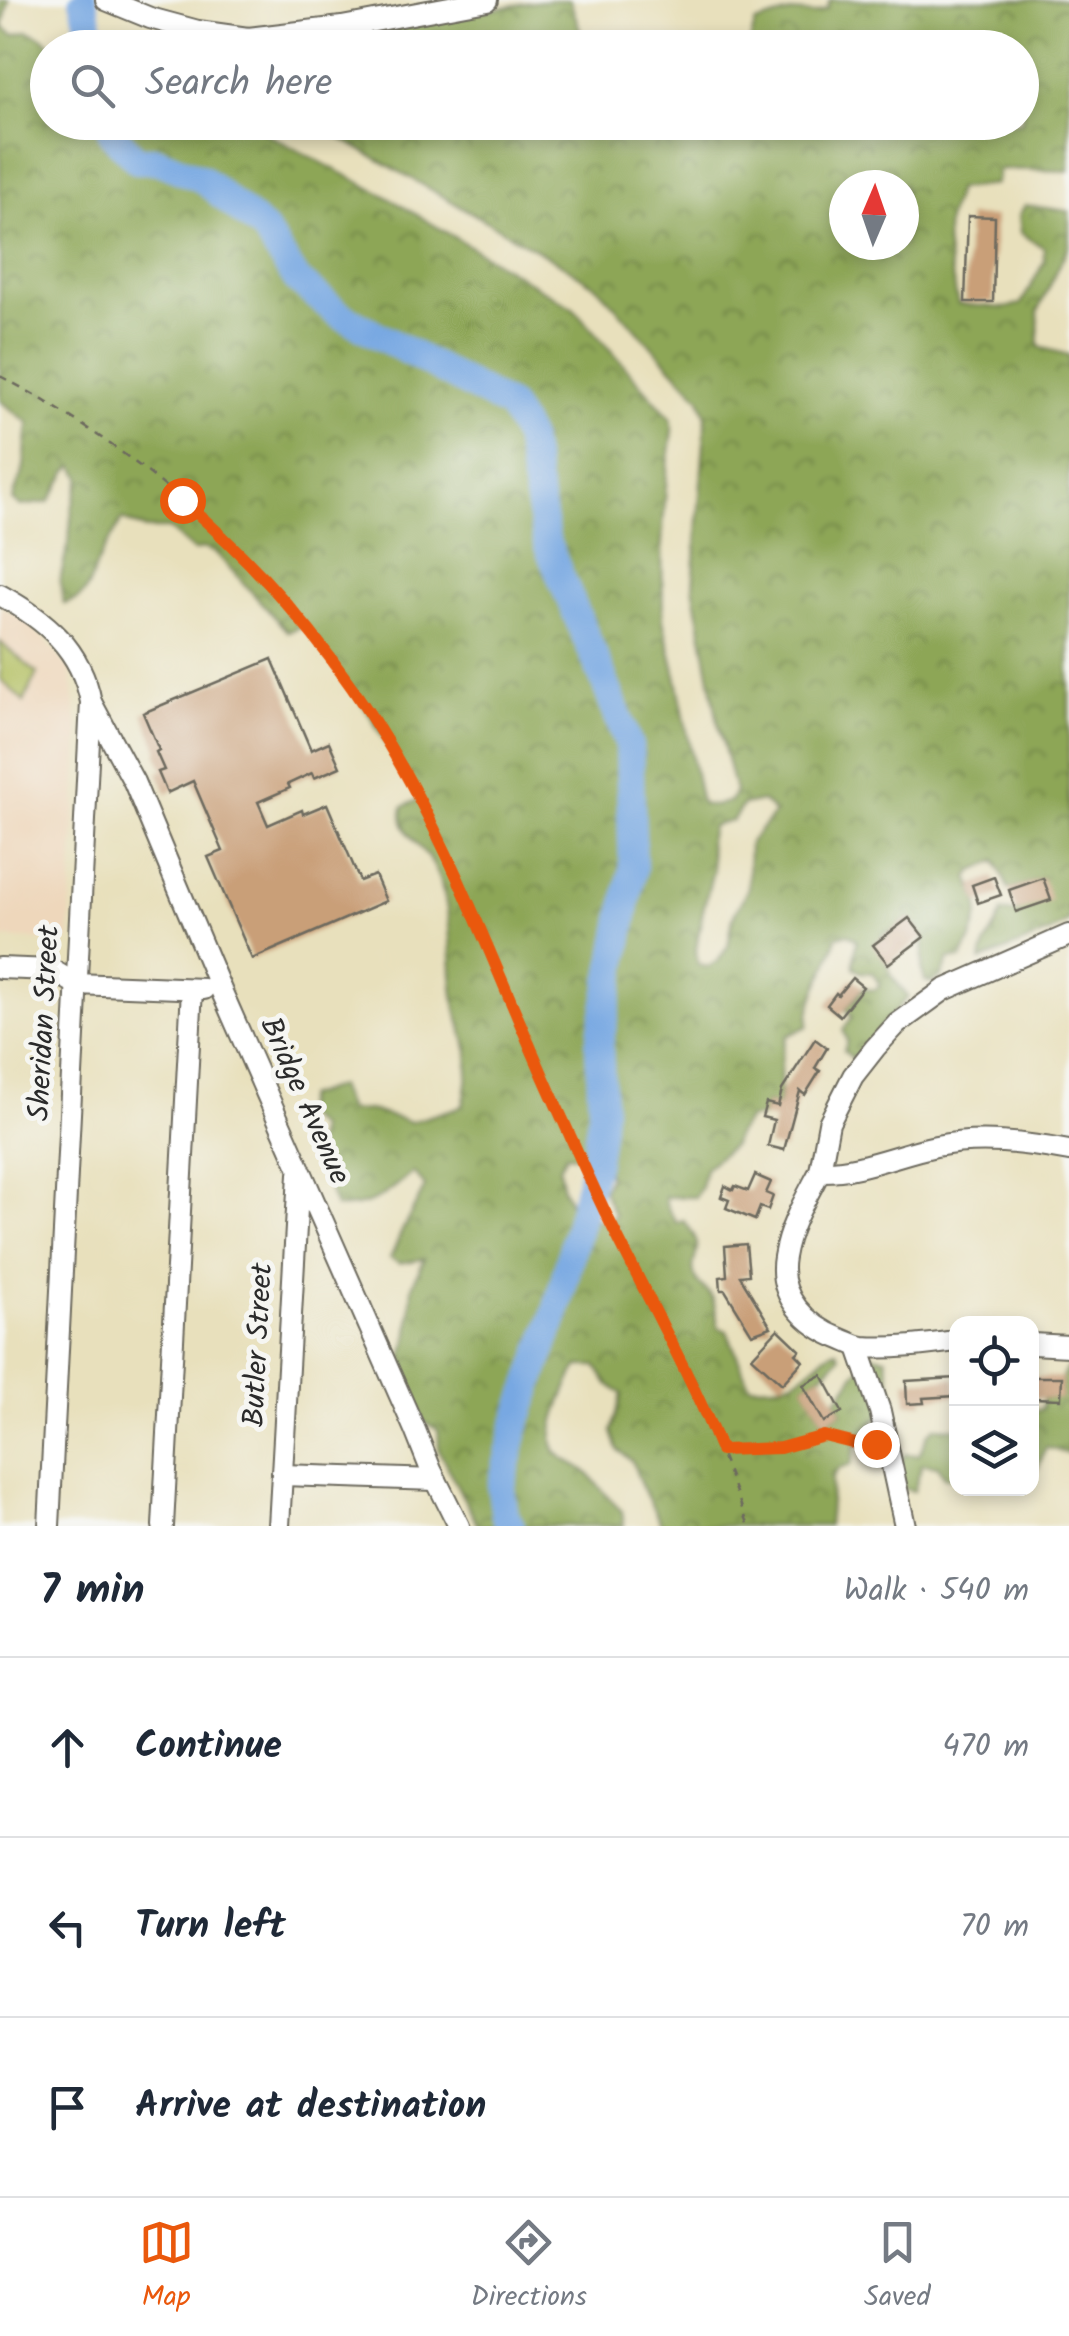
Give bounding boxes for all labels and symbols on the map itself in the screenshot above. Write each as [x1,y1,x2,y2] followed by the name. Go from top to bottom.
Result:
[829,170,919,260] north arrow
[160,478,206,524] route start
[16,924,74,1122] street label: Sheridan Street
[246,1009,362,1193] street label: Bridge Avenue
[231,1261,287,1428] street label: Butler Street
[854,1422,900,1468] route end

